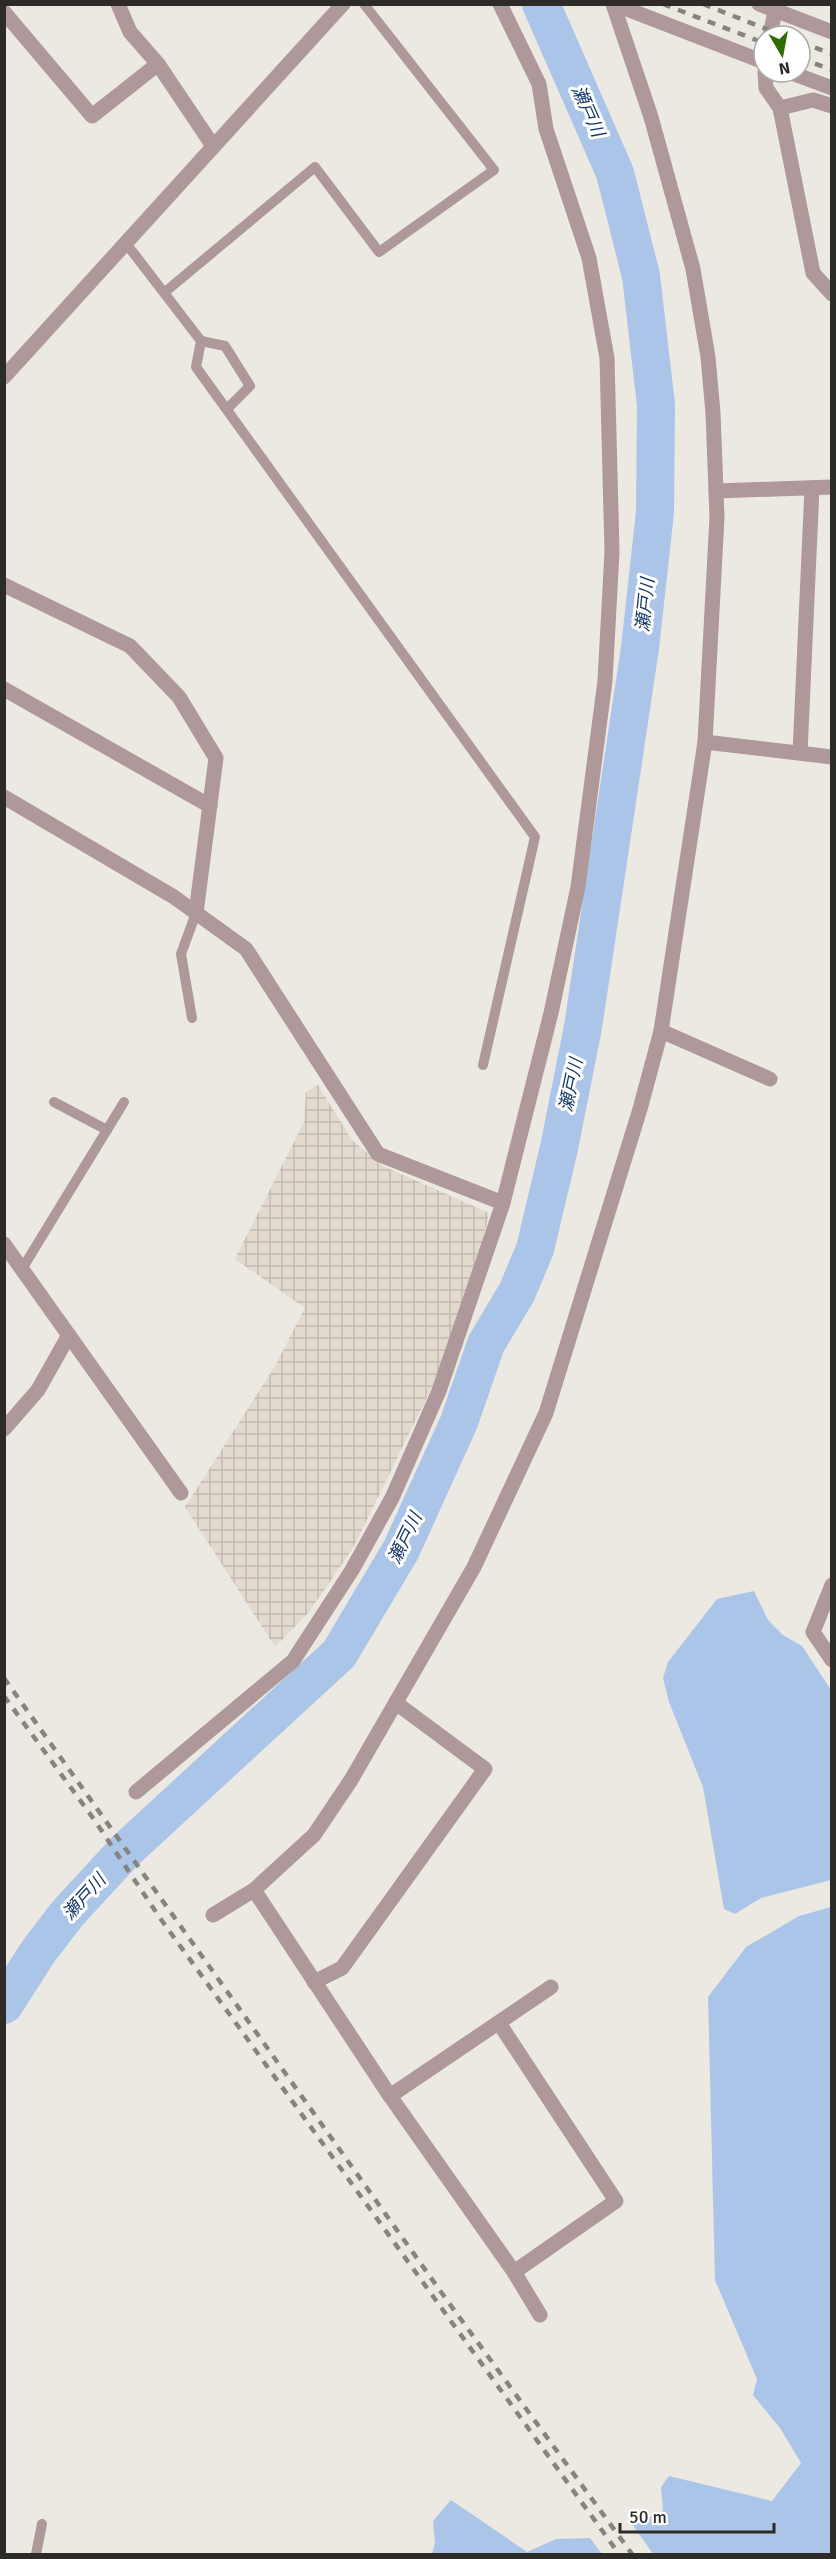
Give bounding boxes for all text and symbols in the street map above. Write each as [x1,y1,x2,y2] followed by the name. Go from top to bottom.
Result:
[752,24,812,84] north arrow
[777,57,792,79] text: N
[567,82,610,142] water label: 瀬戸川
[631,575,659,633] water label: 瀬戸川
[555,1054,588,1114] water label: 瀬戸川
[383,1507,428,1567] water label: 瀬戸川
[58,1868,112,1924] water label: 瀬戸川
[620,2496,774,2534] scale bar
[629,2506,667,2528] text: 50 m

